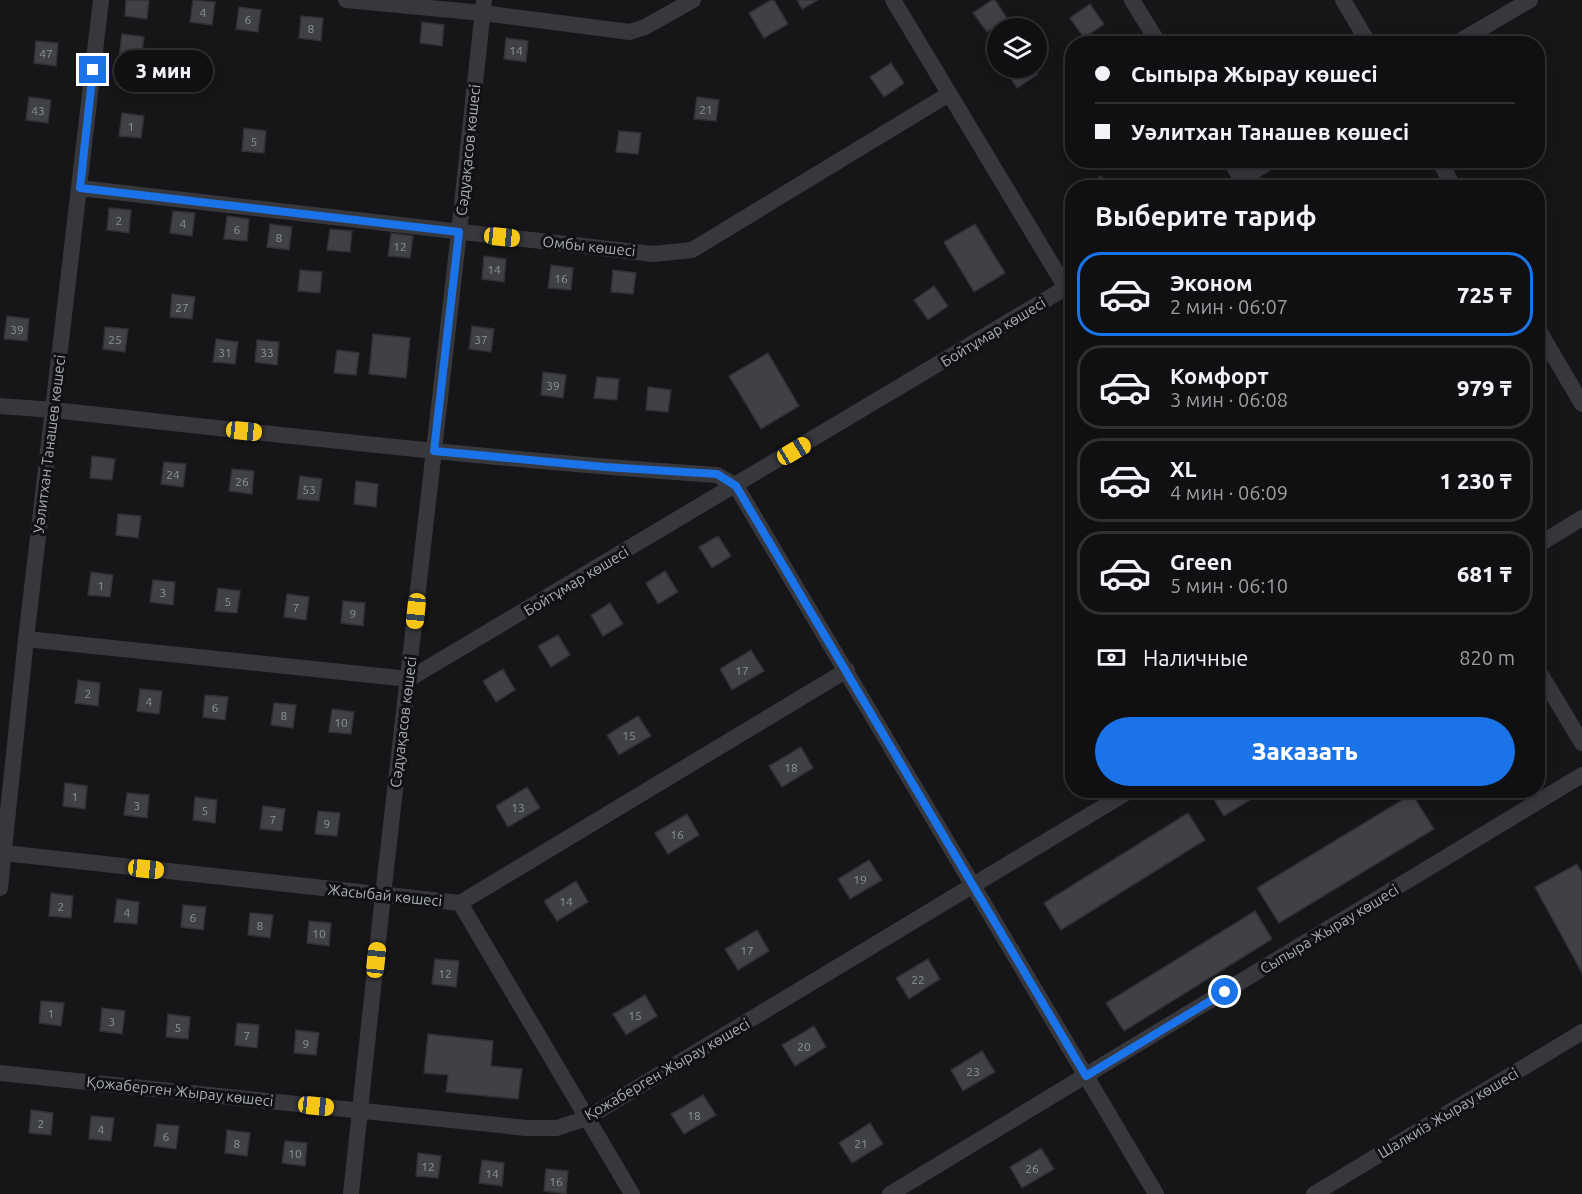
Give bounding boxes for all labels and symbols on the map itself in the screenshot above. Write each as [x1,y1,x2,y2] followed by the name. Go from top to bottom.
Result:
[200,6,207,19] house number: 4
[245,13,252,26] house number: 6
[308,22,315,35] house number: 8
[509,44,523,57] house number: 14
[39,47,53,60] house number: 47
[114,49,213,91] callout: 3 мин
[79,56,106,83] route end
[453,83,483,217] street label: Сәдуақасов көшесі
[699,103,713,116] house number: 21
[31,104,45,117] house number: 43
[128,120,134,133] house number: 1
[251,135,257,148] house number: 5
[116,214,122,227] house number: 2
[180,217,187,230] house number: 4
[234,223,241,236] house number: 6
[483,226,521,248] car
[276,231,283,244] house number: 8
[542,233,636,259] street label: Омбы көшесі
[393,240,407,253] house number: 12
[487,263,501,276] house number: 14
[554,272,568,285] house number: 16
[937,294,1049,370] street label: Бойтұмар көшесі
[175,301,189,314] house number: 27
[10,323,24,336] house number: 39
[108,333,122,346] house number: 25
[474,333,488,346] house number: 37
[218,346,232,359] house number: 31
[260,346,274,359] house number: 33
[30,354,68,534] street label: Уәлитхан Танашев көшесі
[546,379,560,392] house number: 39
[225,420,263,442] car
[774,434,814,468] car
[166,468,180,481] house number: 24
[235,475,249,488] house number: 26
[302,483,316,496] house number: 53
[520,543,632,619] street label: Бойтұмар көшесі
[98,579,104,592] house number: 1
[160,586,166,599] house number: 3
[405,592,427,630] car
[225,595,231,608] house number: 5
[293,601,299,614] house number: 7
[350,607,356,620] house number: 9
[387,655,419,789] street label: Сәдуақасов көшесі
[735,664,749,677] house number: 17
[85,687,91,700] house number: 2
[146,695,153,708] house number: 4
[212,701,219,714] house number: 6
[281,709,288,722] house number: 8
[334,716,348,729] house number: 10
[622,729,636,742] house number: 15
[784,761,798,774] house number: 18
[72,790,78,803] house number: 1
[134,799,140,812] house number: 3
[511,801,525,814] house number: 13
[202,804,208,817] house number: 5
[270,813,276,826] house number: 7
[324,817,330,830] house number: 9
[670,828,684,841] house number: 16
[127,858,165,880] car
[853,873,867,886] house number: 19
[327,881,443,909] street label: Жасыбай көшесі
[1257,881,1401,977] street label: Сыпыра Жырау көшесі
[559,895,573,908] house number: 14
[58,900,64,913] house number: 2
[124,906,131,919] house number: 4
[190,911,197,924] house number: 6
[257,919,264,932] house number: 8
[312,927,326,940] house number: 10
[365,941,387,979] car
[740,944,754,957] house number: 17
[438,967,452,980] house number: 12
[911,973,925,986] house number: 22
[1211,978,1238,1005] route start
[48,1007,54,1020] house number: 1
[628,1009,642,1022] house number: 15
[109,1015,115,1028] house number: 3
[581,1015,753,1123] street label: Қожаберген Жырау көшесі
[175,1021,181,1034] house number: 5
[244,1029,250,1042] house number: 7
[303,1037,309,1050] house number: 9
[797,1040,811,1053] house number: 20
[1375,1064,1521,1162] street label: Шалкиіз Жырау көшесі
[966,1065,980,1078] house number: 23
[86,1073,274,1109] street label: Қожаберген Жырау көшесі
[297,1095,335,1117] car
[687,1109,701,1122] house number: 18
[38,1117,44,1130] house number: 2
[98,1123,105,1136] house number: 4
[163,1130,170,1143] house number: 6
[234,1137,241,1150] house number: 8
[854,1137,868,1150] house number: 21
[288,1147,302,1160] house number: 10
[421,1160,435,1173] house number: 12
[1025,1162,1039,1175] house number: 26
[485,1167,499,1180] house number: 14
[549,1175,563,1188] house number: 16

